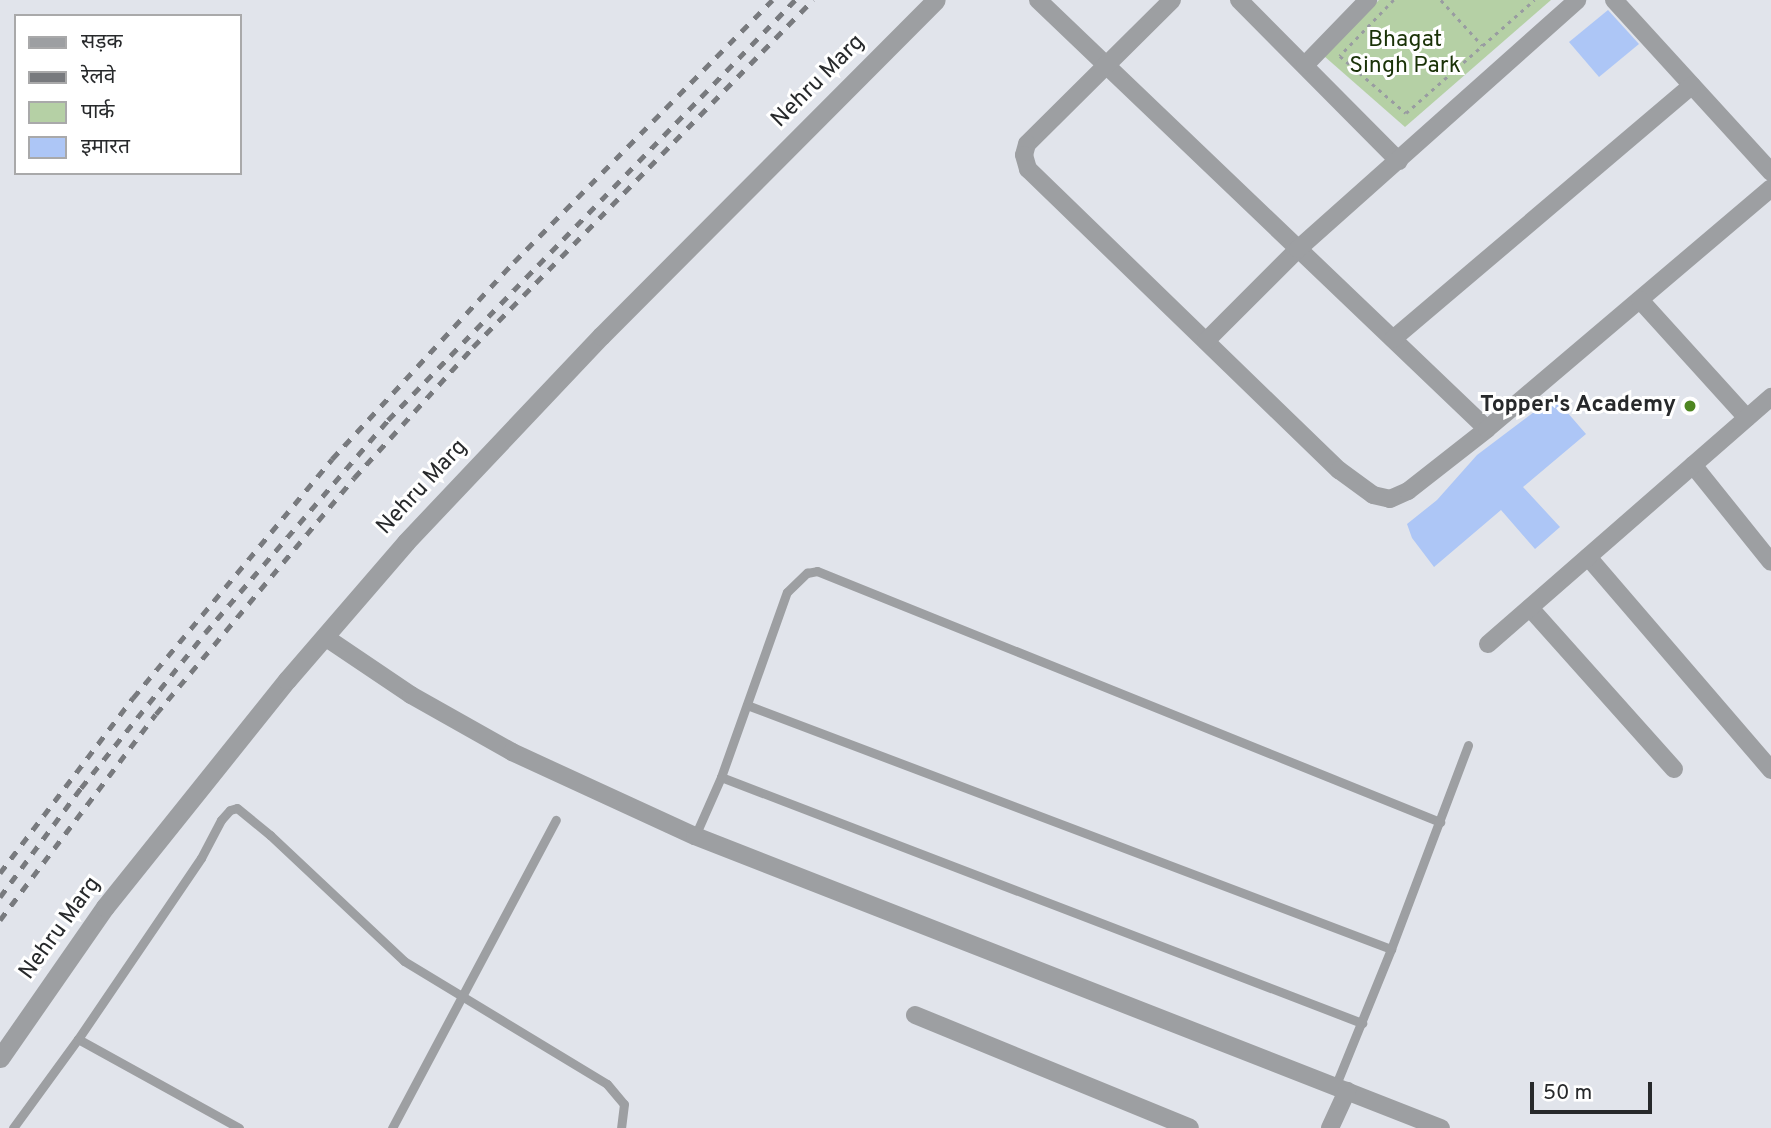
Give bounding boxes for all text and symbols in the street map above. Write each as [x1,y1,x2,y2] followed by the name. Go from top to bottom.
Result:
[14,14,242,175] legend
[1349,27,1461,81] park label: Bhagat Singh Park
[81,29,123,56] text: सड़क
[767,30,871,134] street label: Nehru Marg
[81,64,116,91] text: रेलवे
[81,99,115,126] text: पार्क
[81,134,130,161] text: इमारत
[1479,392,1676,420] place label: Topper's Academy
[1682,398,1698,414] marker: Topper's Academy
[372,435,474,541] street label: Nehru Marg
[14,872,108,986] street label: Nehru Marg
[1533,1068,1656,1112] scale bar
[1543,1080,1592,1107] text: 50 m

